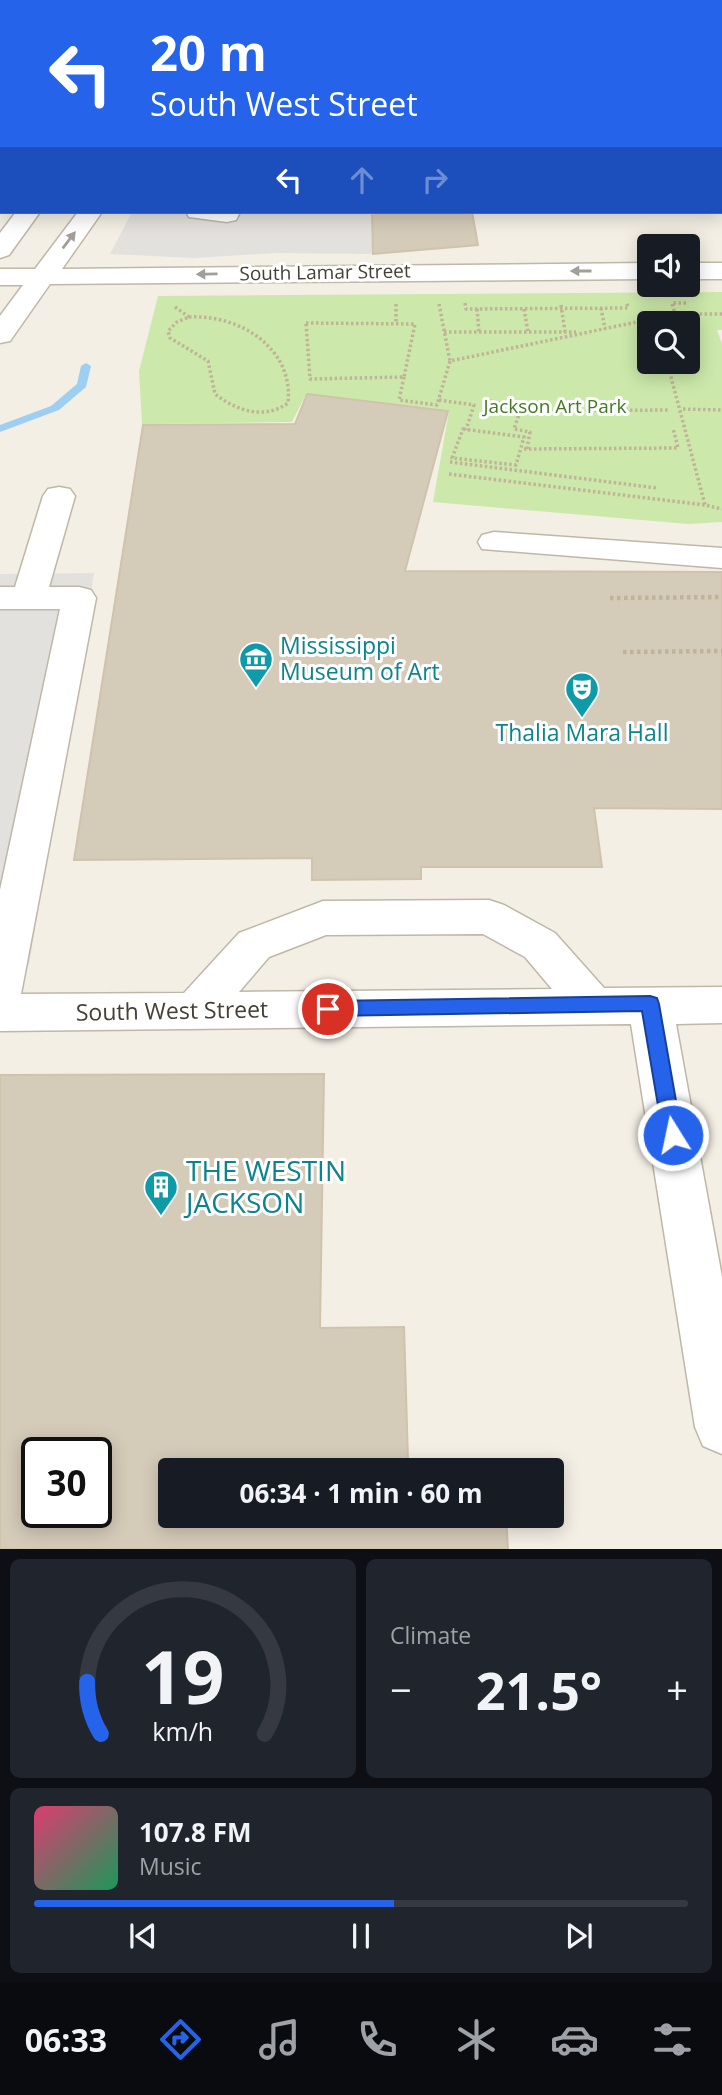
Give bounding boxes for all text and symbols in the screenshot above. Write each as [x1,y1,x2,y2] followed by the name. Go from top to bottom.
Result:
[150,19,267,85] text: 20 m
[35,28,126,119] icon: left
[150,82,418,125] text: South West Street
[270,161,308,199] icon: left
[343,161,381,199] icon: ahead
[416,161,454,199] icon: right
[62,231,76,249] one-way arrow
[637,234,700,374] map controls
[637,234,700,297] button: sound
[239,258,411,286] street label: South Lamar Street
[570,265,592,277] one-way arrow
[195,268,217,280] one-way arrow
[637,311,700,374] button: search
[481,393,627,419] park label: Jackson Art Park
[280,629,440,687] place label: Mississippi Museum of Art
[237,640,275,689] museum icon: Mississippi Museum of Art
[563,670,601,719] theatre icon: Thalia Mara Hall
[496,716,668,748] place label: Thalia Mara Hall
[298,979,358,1039] pin
[309,990,347,1028] icon: arrive
[76,992,268,1028] street label: South West Street
[636,1098,710,1172] position arrow
[183,1151,346,1221] place label: THE WESTIN JACKSON
[142,1168,180,1217] building icon: THE WESTIN JACKSON
[21,1437,112,1528] speed limit sign: 30
[240,1475,482,1511] text: 06:34 · 1 min · 60 m
[390,1619,471,1651] text: Climate
[141,1627,225,1726] text: 19
[476,1654,602,1725] text: 21.5°
[390,1663,412,1715] text: −
[666,1663,688,1715] text: +
[153,1714,213,1748] text: km/h
[139,1814,251,1850] text: 107.8 FM
[139,1850,202,1882] text: Music
[124,1917,162,1955] icon: previous
[342,1917,380,1955] icon: pause
[560,1917,598,1955] icon: next
[156,2015,205,2064] icon: directions
[255,2015,304,2064] icon: music
[353,2015,402,2064] icon: phone
[452,2015,501,2064] icon: climate
[550,2015,599,2064] icon: car
[648,2015,697,2064] icon: filters
[25,2018,107,2061] text: 06:33

